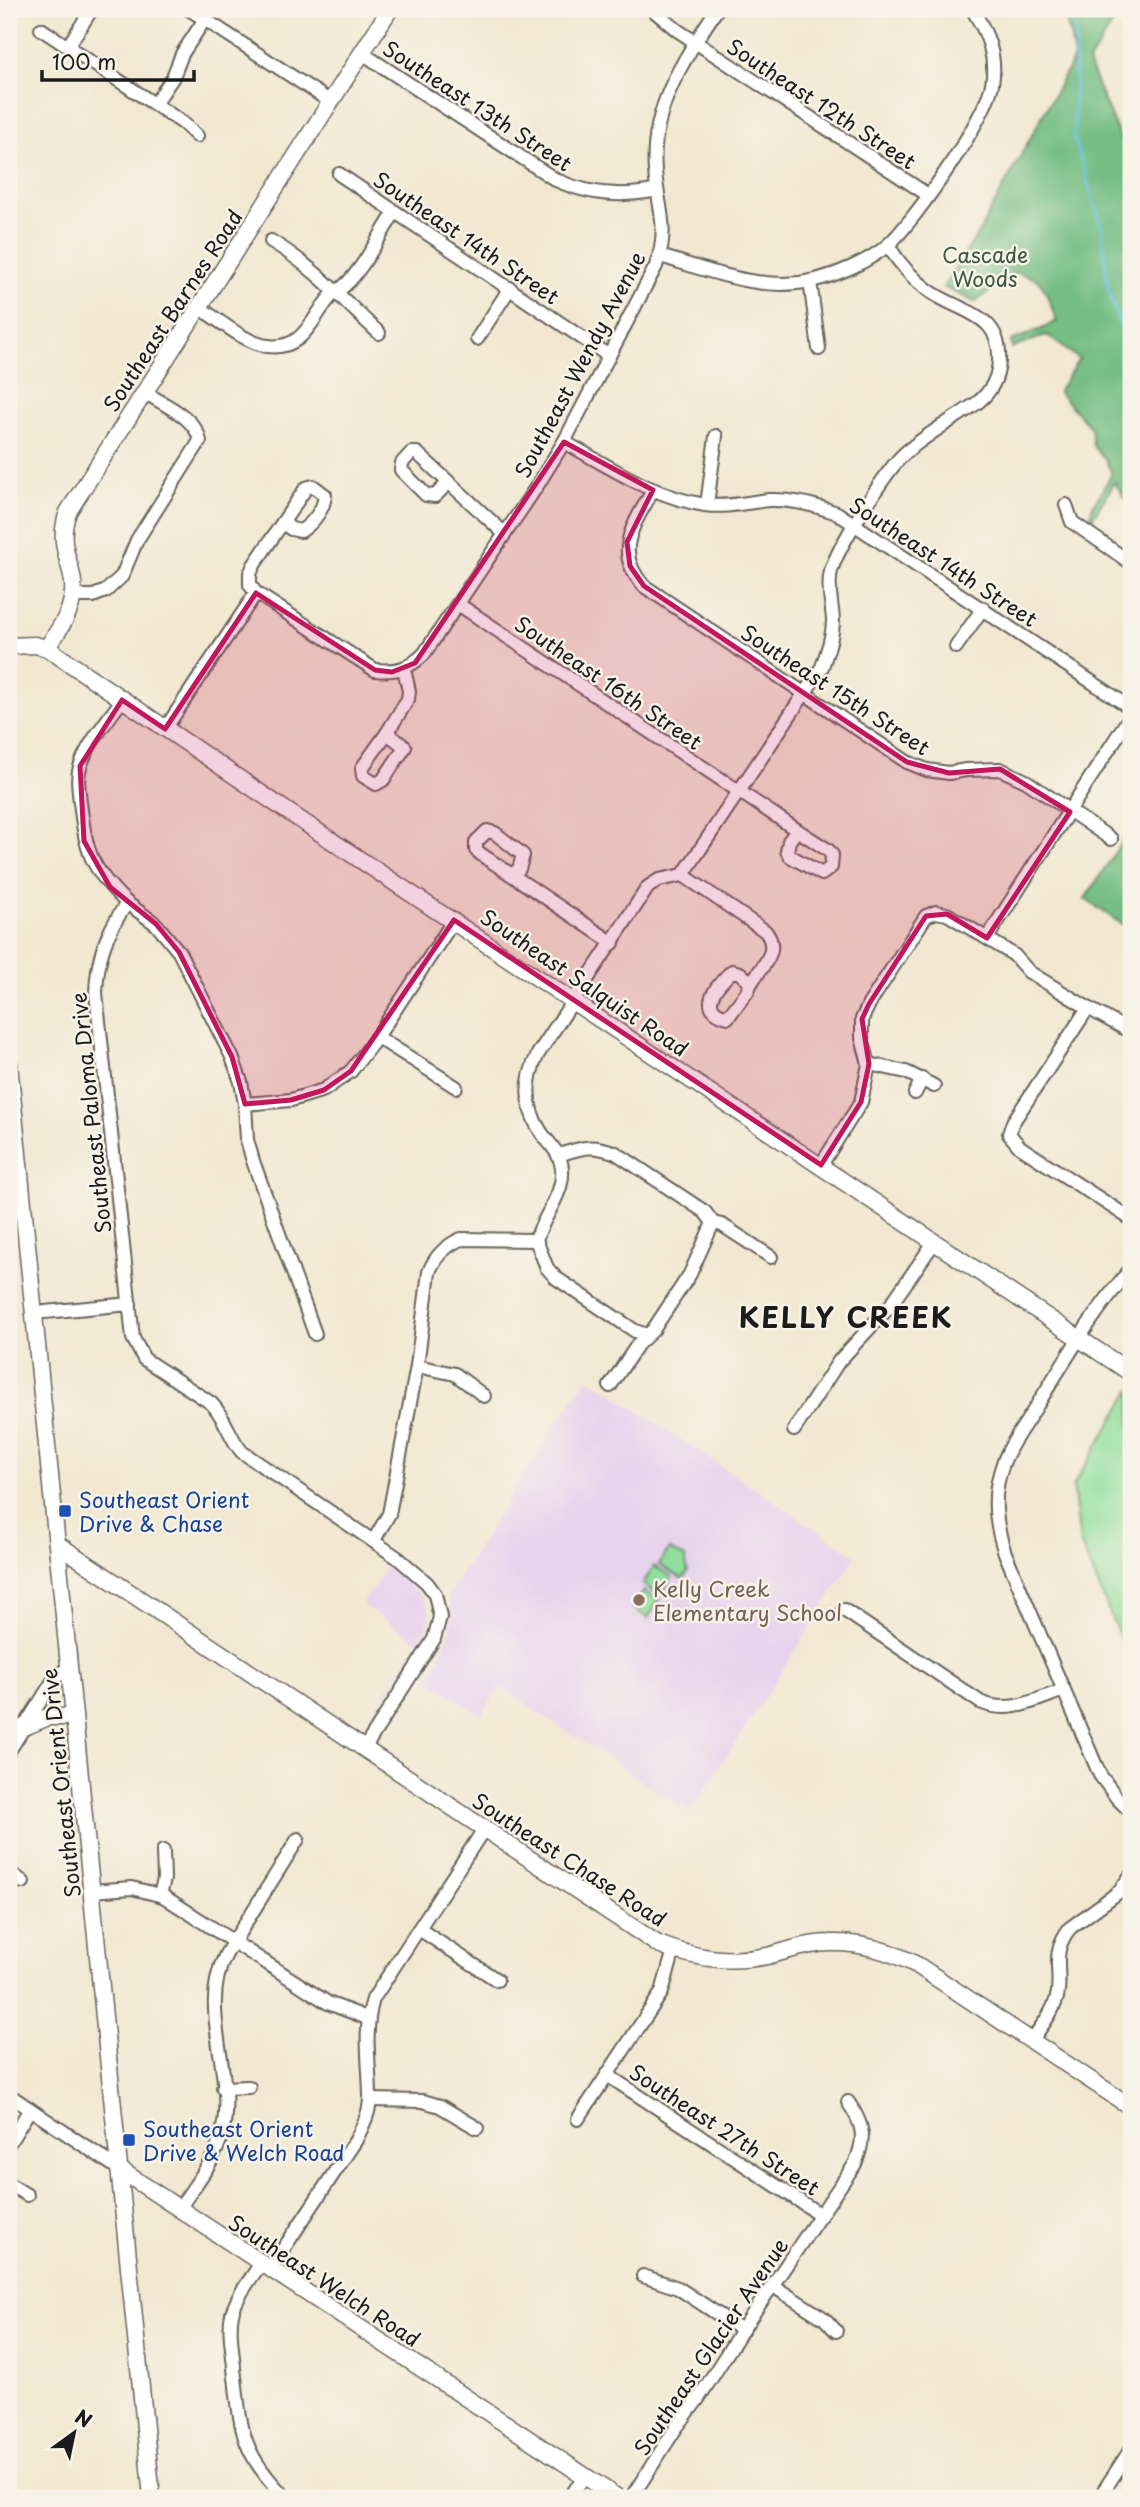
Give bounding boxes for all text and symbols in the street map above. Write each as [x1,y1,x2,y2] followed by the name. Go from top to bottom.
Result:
[721,30,923,176] street label: Southeast 12th Street
[377,32,579,178] street label: Southeast 13th Street
[42,38,194,82] scale bar
[52,45,116,77] text: 100 m
[368,163,566,311] street label: Southeast 14th Street
[95,203,249,417] street label: Southeast Barnes Road
[942,238,1028,294] park label: Cascade Woods
[506,245,652,483] street label: Southeast Wendy Avenue
[844,488,1044,634] street label: Southeast 14th Street
[509,607,709,757] street label: Southeast 16th Street
[735,616,937,762] street label: Southeast 15th Street
[475,900,695,1064] street label: Southeast Salquist Road
[61,991,119,1235] street label: Southeast Paloma Drive
[739,1295,953,1338] district label: KELLY CREEK
[79,1483,249,1539] place label: Southeast Orient Drive & Chase
[57,1503,73,1519] marker: Southeast Orient Drive & Chase
[653,1572,842,1628] place label: Kelly Creek Elementary School
[631,1592,647,1608] marker: Kelly Creek Elementary School
[32,1667,88,1899] street label: Southeast Orient Drive
[467,1784,673,1934] street label: Southeast Chase Road
[624,2055,826,2203] street label: Southeast 27th Street
[143,2112,345,2168] place label: Southeast Orient Drive & Welch Road
[121,2132,137,2148] marker: Southeast Orient Drive & Welch Road
[223,2206,427,2354] street label: Southeast Welch Road
[625,2231,795,2461] street label: Southeast Glacier Avenue
[38,2398,108,2468] north arrow
[70,2402,98,2434] text: N

